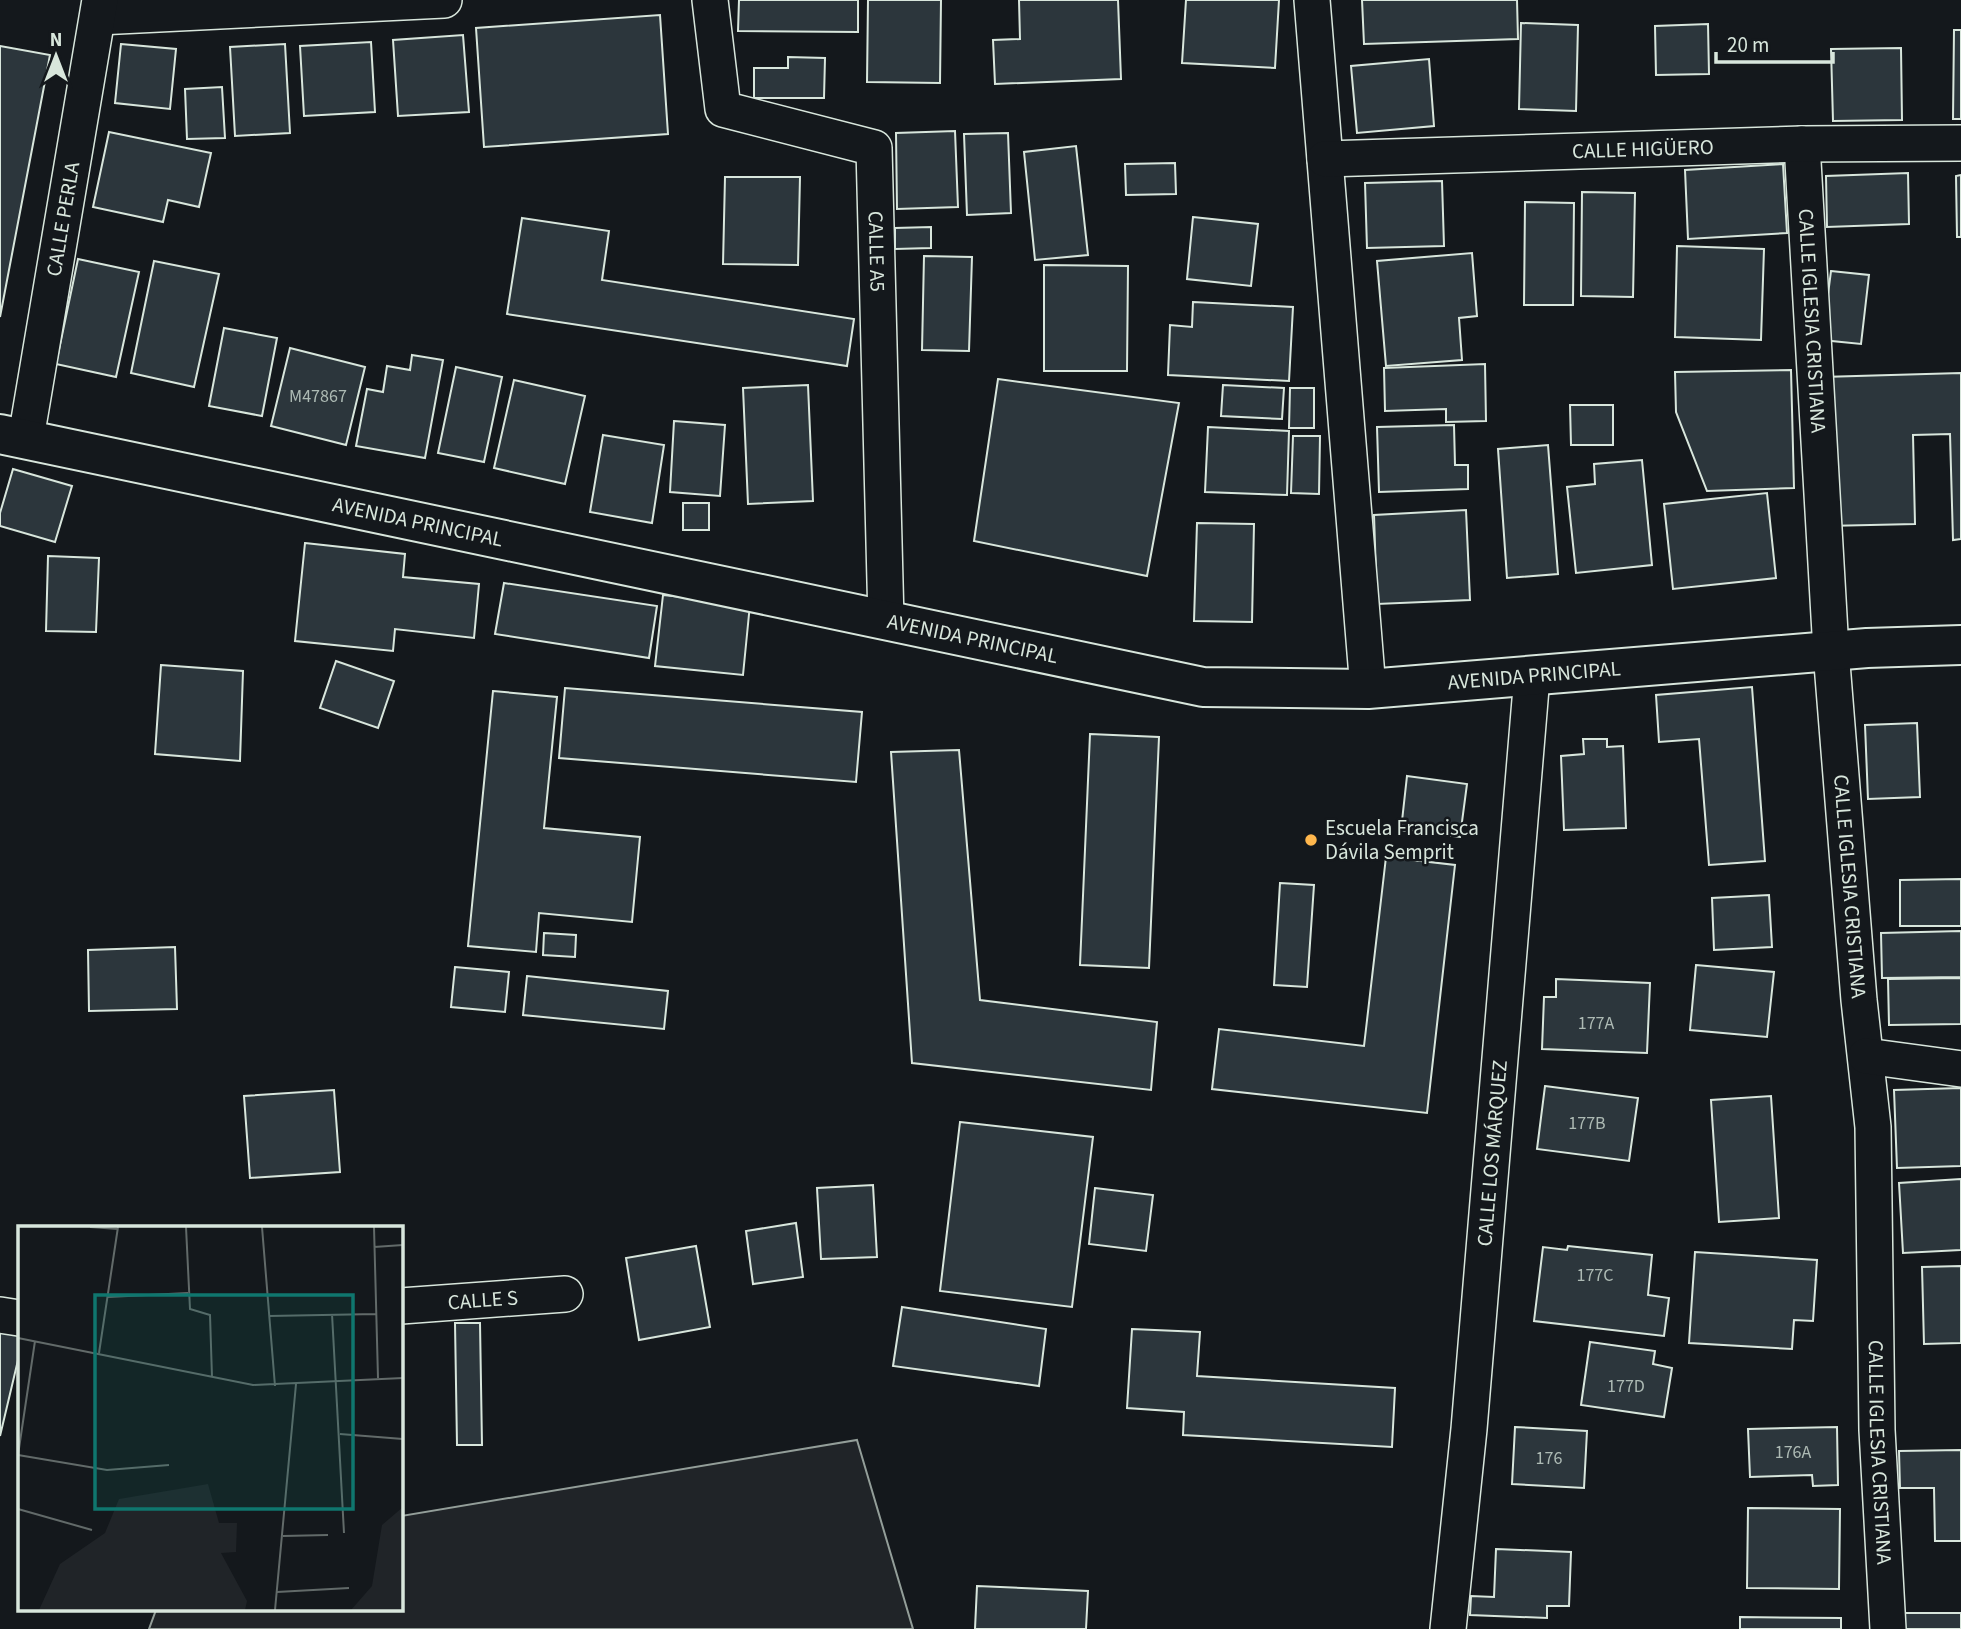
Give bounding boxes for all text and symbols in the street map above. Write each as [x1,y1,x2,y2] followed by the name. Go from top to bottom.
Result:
[21,21,91,91] north arrow
[1716,21,1833,65] scale bar
[50,27,62,54] text: N
[1727,30,1769,60] text: 20 m
[1571,132,1714,166] street label: CALLE HIGÜERO
[39,159,88,279] street label: CALLE PERLA
[1791,208,1834,434] street label: CALLE IGLESIA CRISTIANA
[861,210,893,292] street label: CALLE A5
[289,384,347,409] house number: M47867
[330,489,506,554] street label: AVENIDA PRINCIPAL
[885,606,1061,671] street label: AVENIDA PRINCIPAL
[1446,653,1622,697] street label: AVENIDA PRINCIPAL
[1826,773,1874,1000] street label: CALLE IGLESIA CRISTIANA
[1325,813,1479,867] place label: Escuela Francisca Dávila Semprit
[1303,832,1319,848] marker: Escuela Francisca Dávila Semprit
[1578,1011,1615,1036] house number: 177A
[1469,1059,1515,1247] street label: CALLE LOS MÁRQUEZ
[1568,1111,1606,1136] house number: 177B
[18,1226,402,1612] inset map
[1576,1263,1614,1288] house number: 177C
[447,1282,519,1318] street label: CALLE S
[1861,1340,1899,1566] street label: CALLE IGLESIA CRISTIANA
[1607,1374,1645,1399] house number: 177D
[1775,1440,1812,1465] house number: 176A
[1536,1446,1562,1471] house number: 176

